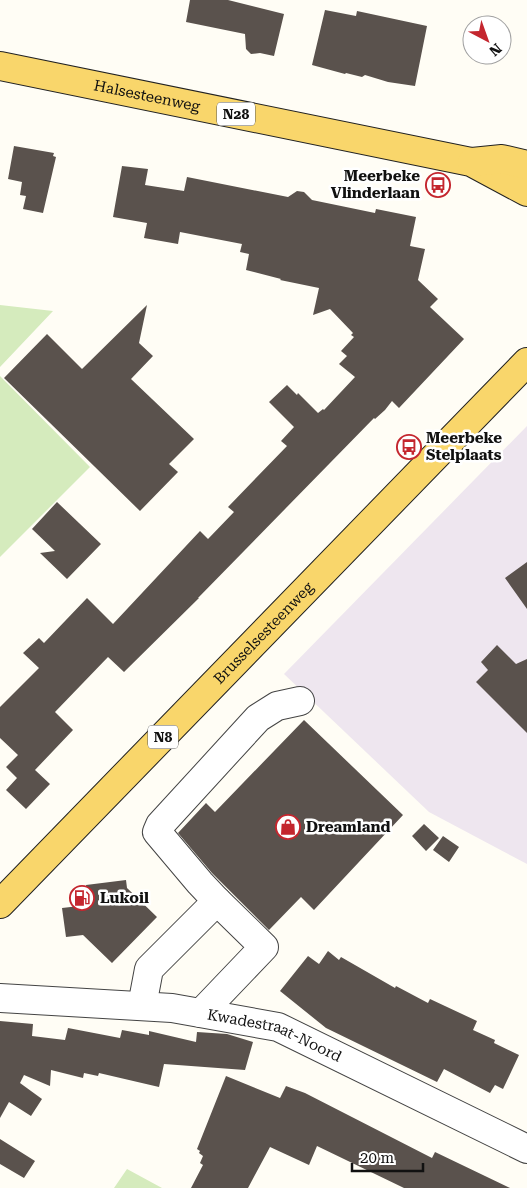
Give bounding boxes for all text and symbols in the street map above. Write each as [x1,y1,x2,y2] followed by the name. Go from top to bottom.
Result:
[462,15,512,65] north arrow
[486,40,505,60] text: N
[92,76,202,116] street label: Halsesteenweg
[217,102,255,126] road number: N28
[331,167,420,202] place label: Meerbeke Vlinderlaan
[425,172,451,198] bus stop icon: Meerbeke Vlinderlaan
[426,429,502,464] place label: Meerbeke Stelplaats
[396,434,422,460] bus stop icon: Meerbeke Stelplaats
[210,578,317,688] street label: Brusselsesteenweg
[148,726,178,749] road number: N8
[275,814,301,840] shop icon: Dreamland
[306,818,391,836] place label: Dreamland
[69,885,95,911] fuel station icon: Lukoil
[100,889,149,907] place label: Lukoil
[206,1006,345,1066] street label: Kwadestraat-Noord
[352,1140,423,1172] scale bar
[360,1149,395,1167] text: 20 m

